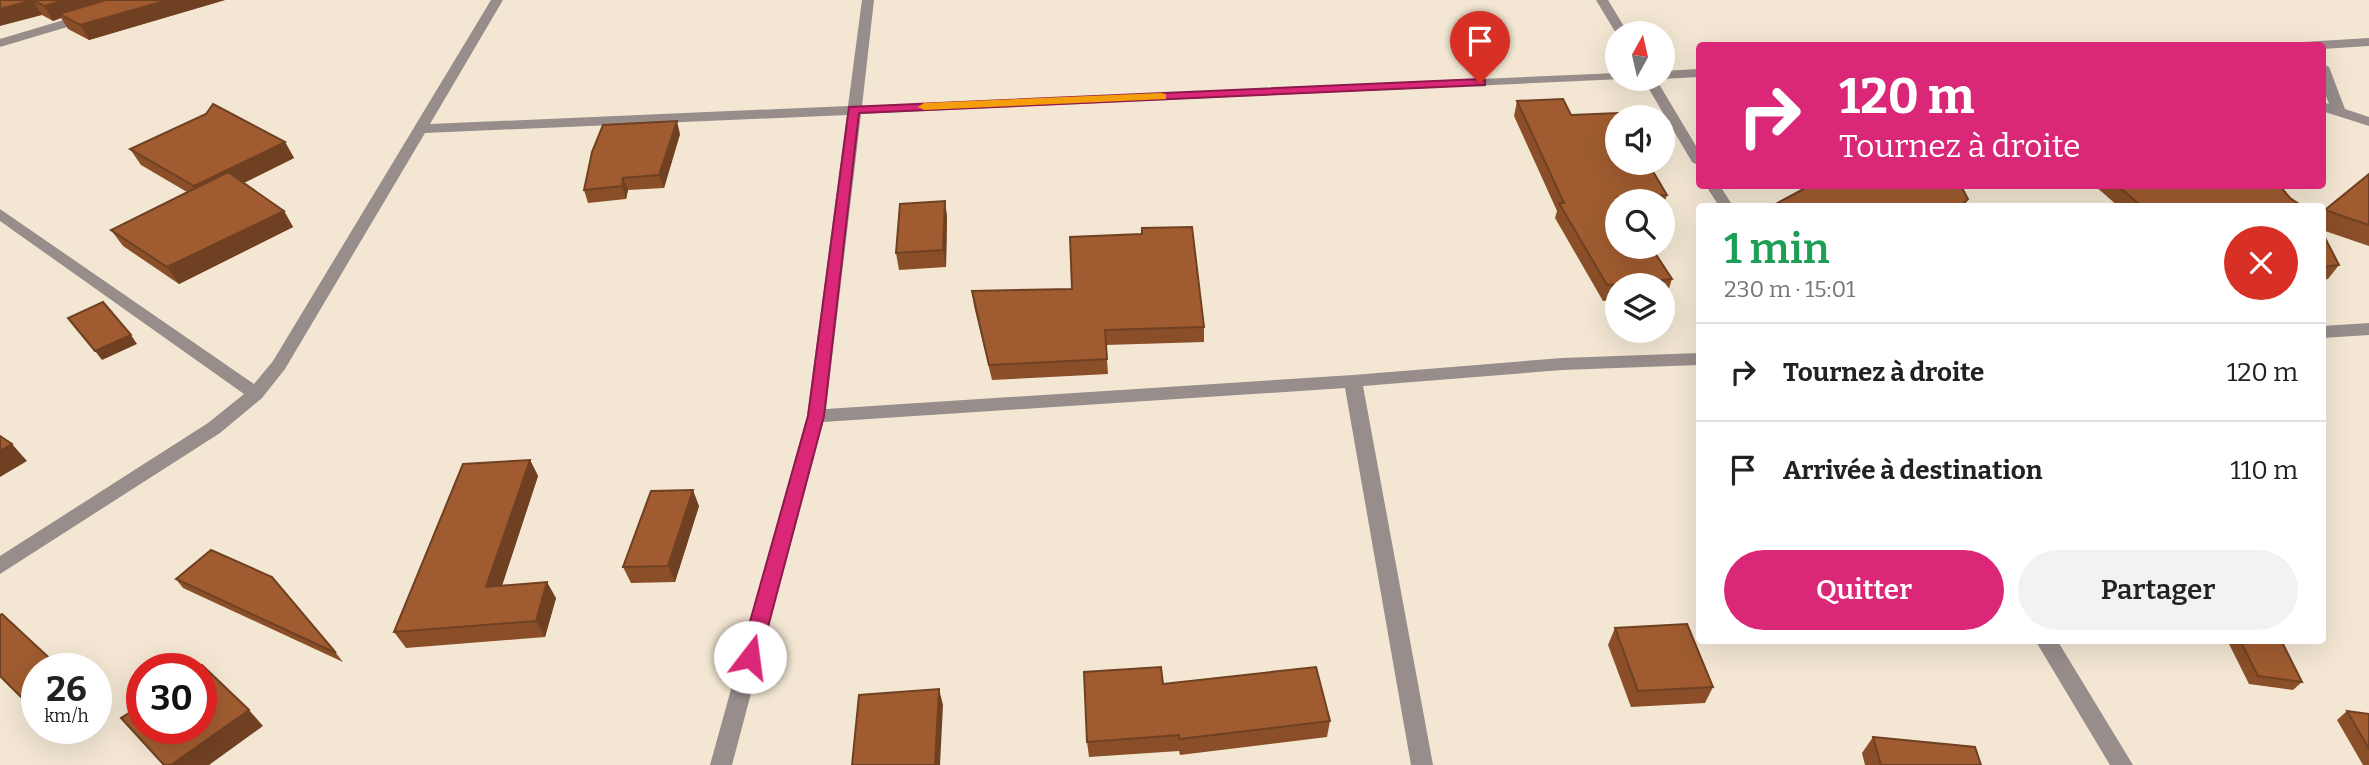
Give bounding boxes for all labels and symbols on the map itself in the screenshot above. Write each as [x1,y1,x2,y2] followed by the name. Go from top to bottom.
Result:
[1450,11,1510,83] pin
[1605,21,1675,91] north arrow
[713,620,787,694] position arrow
[126,653,217,744] speed limit sign: 30

